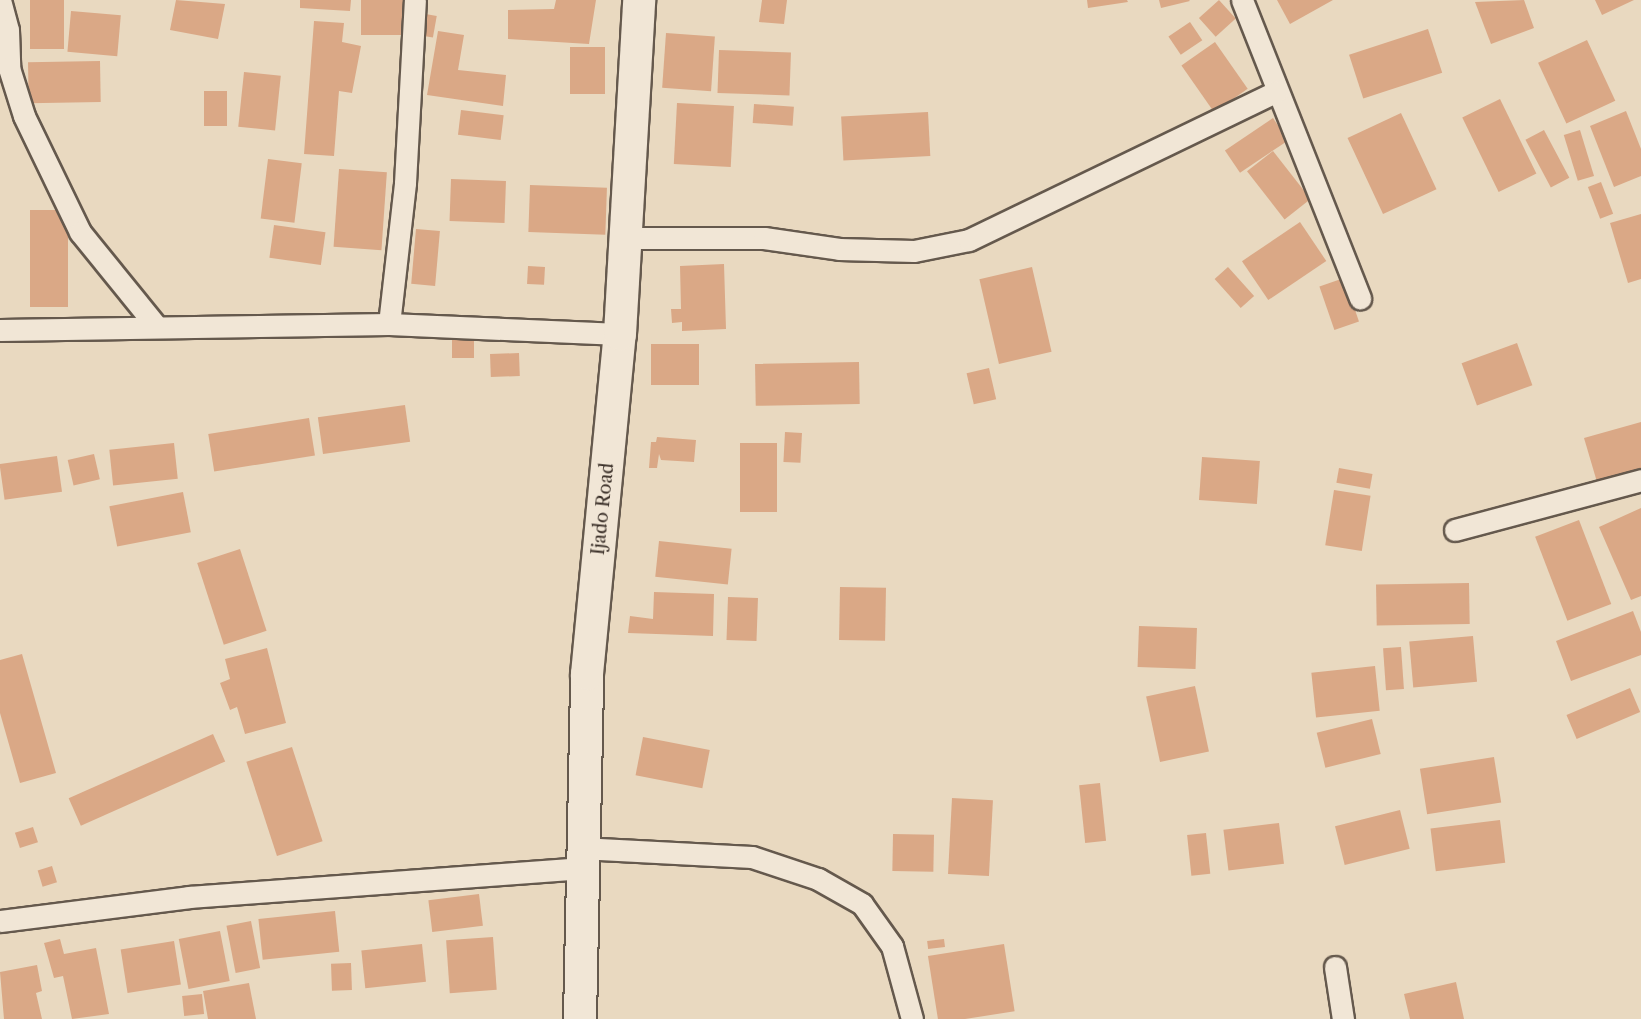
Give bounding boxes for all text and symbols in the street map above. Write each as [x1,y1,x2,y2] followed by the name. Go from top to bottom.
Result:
[587,462,619,556] street label: Ijado Road

